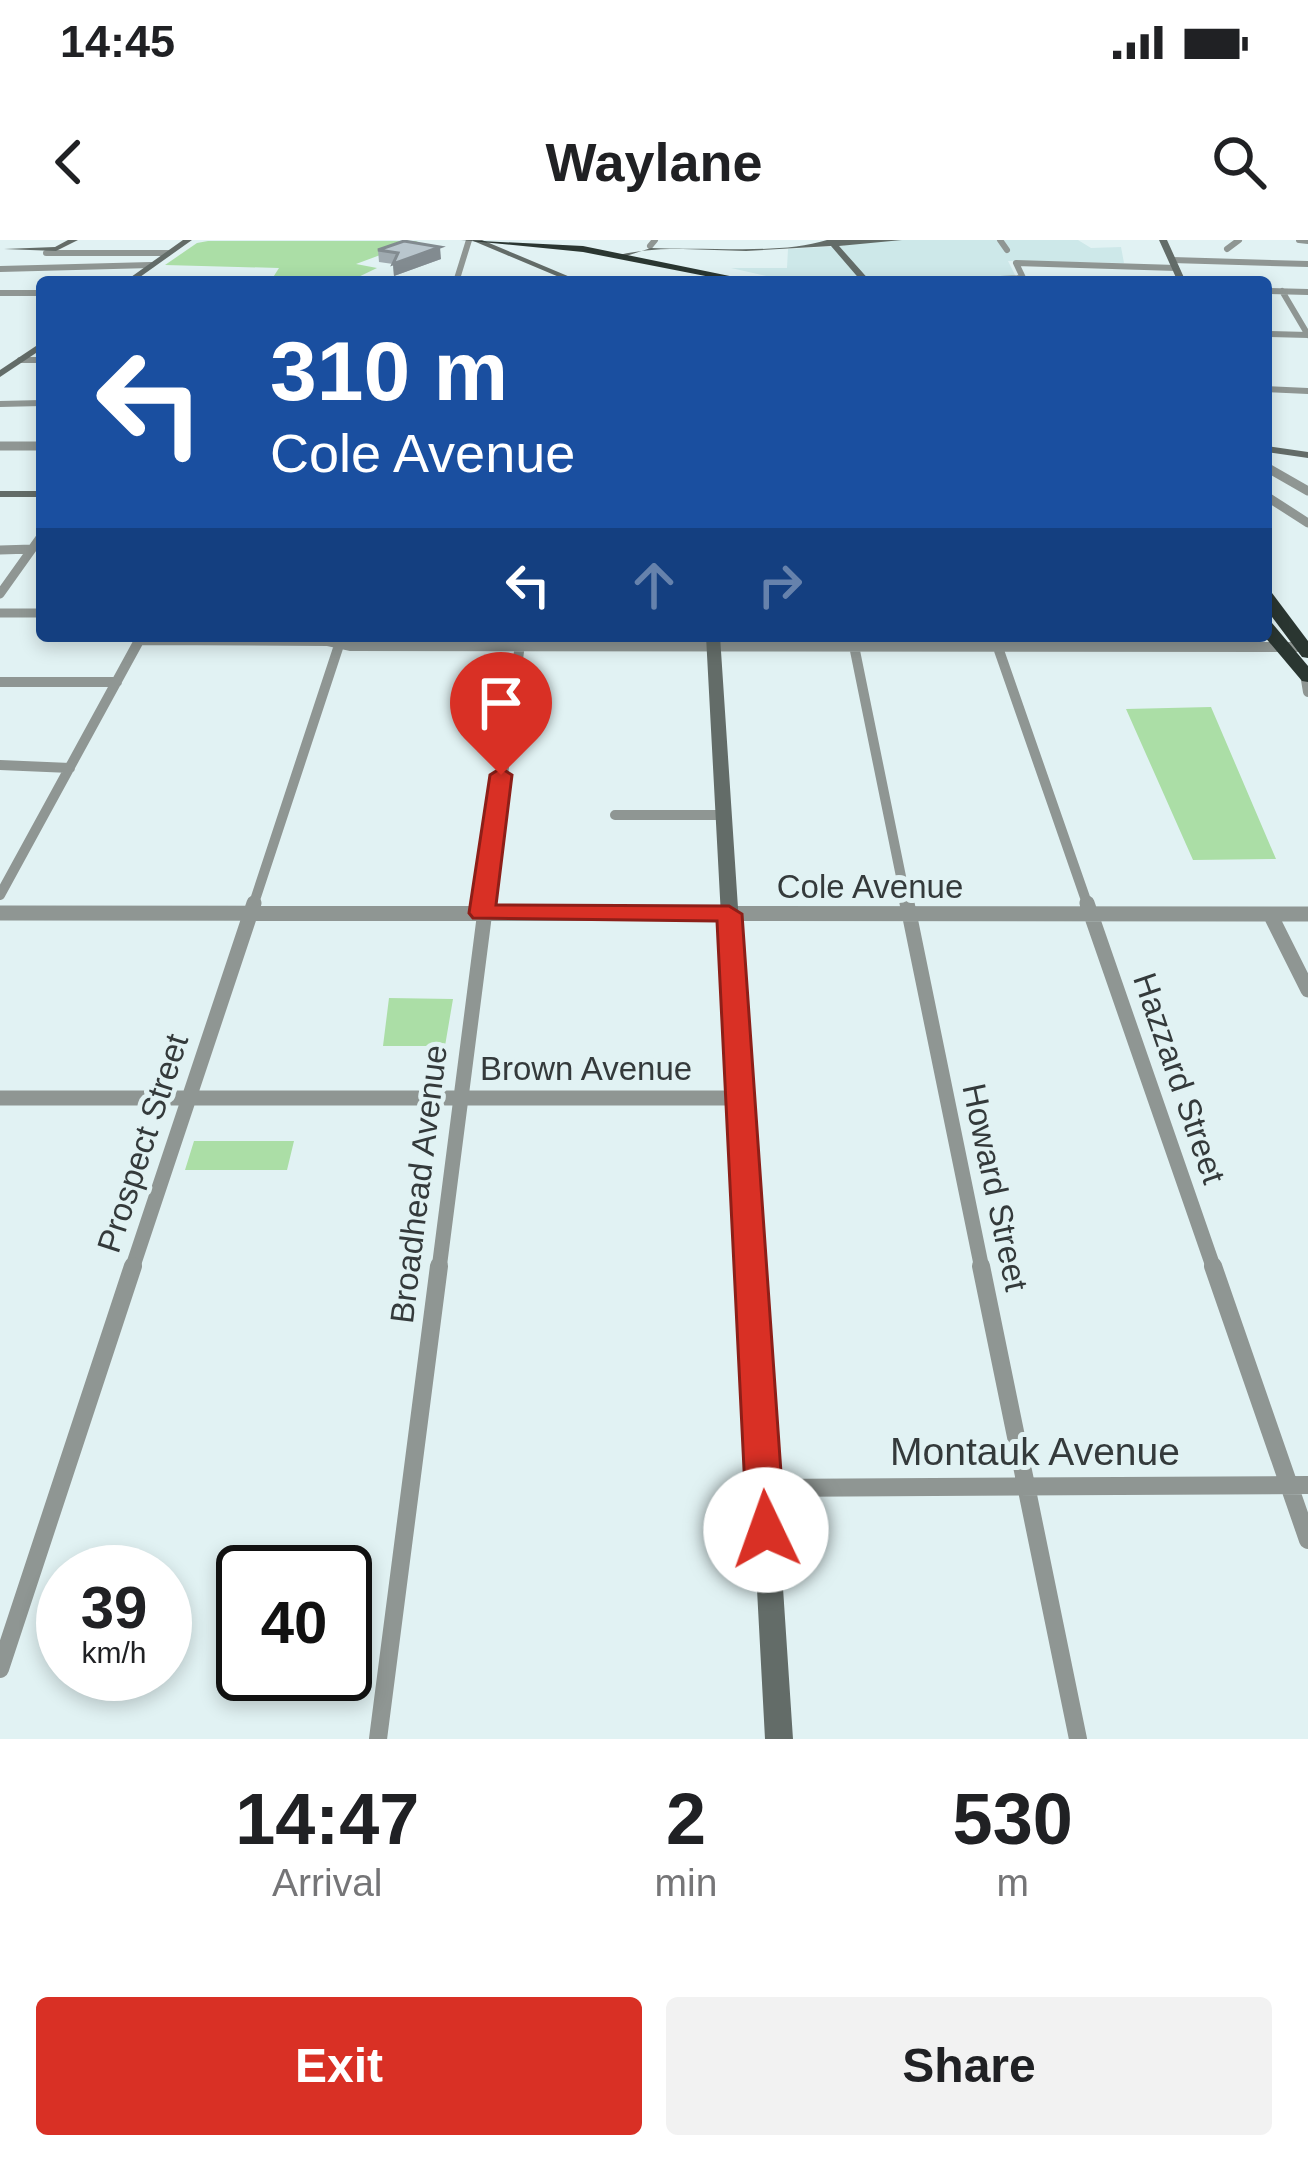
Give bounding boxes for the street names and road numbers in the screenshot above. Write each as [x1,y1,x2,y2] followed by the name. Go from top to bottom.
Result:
[777,868,963,905] street label: Cole Avenue
[1126,968,1233,1188] street label: Hazzard Street
[90,1029,195,1257] street label: Prospect Street
[383,1043,454,1325] street label: Broadhead Avenue
[480,1050,692,1087] street label: Brown Avenue
[955,1080,1036,1294] street label: Howard Street
[890,1430,1180,1473] street label: Montauk Avenue

